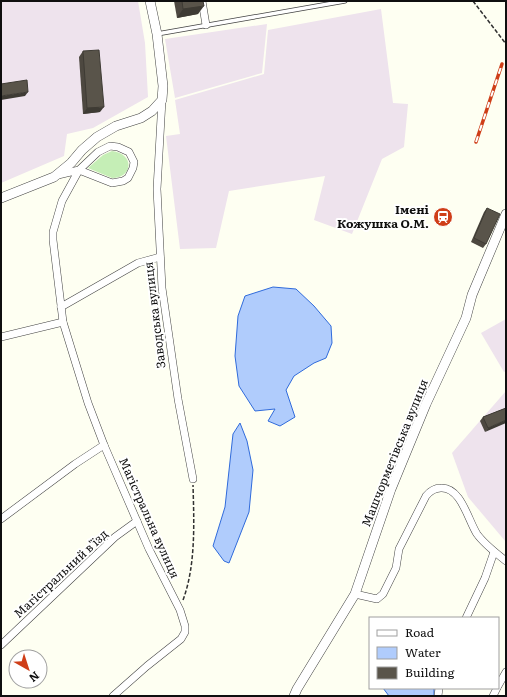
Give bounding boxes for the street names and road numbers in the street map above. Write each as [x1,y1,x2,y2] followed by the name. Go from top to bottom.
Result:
[139,261,169,369] street label: Заводська вулиця
[356,376,432,529] street label: Машчорметівська вулиця
[115,454,185,581] street label: Магістральна вулиця
[9,525,111,622] street label: Магістральний в'їзд

